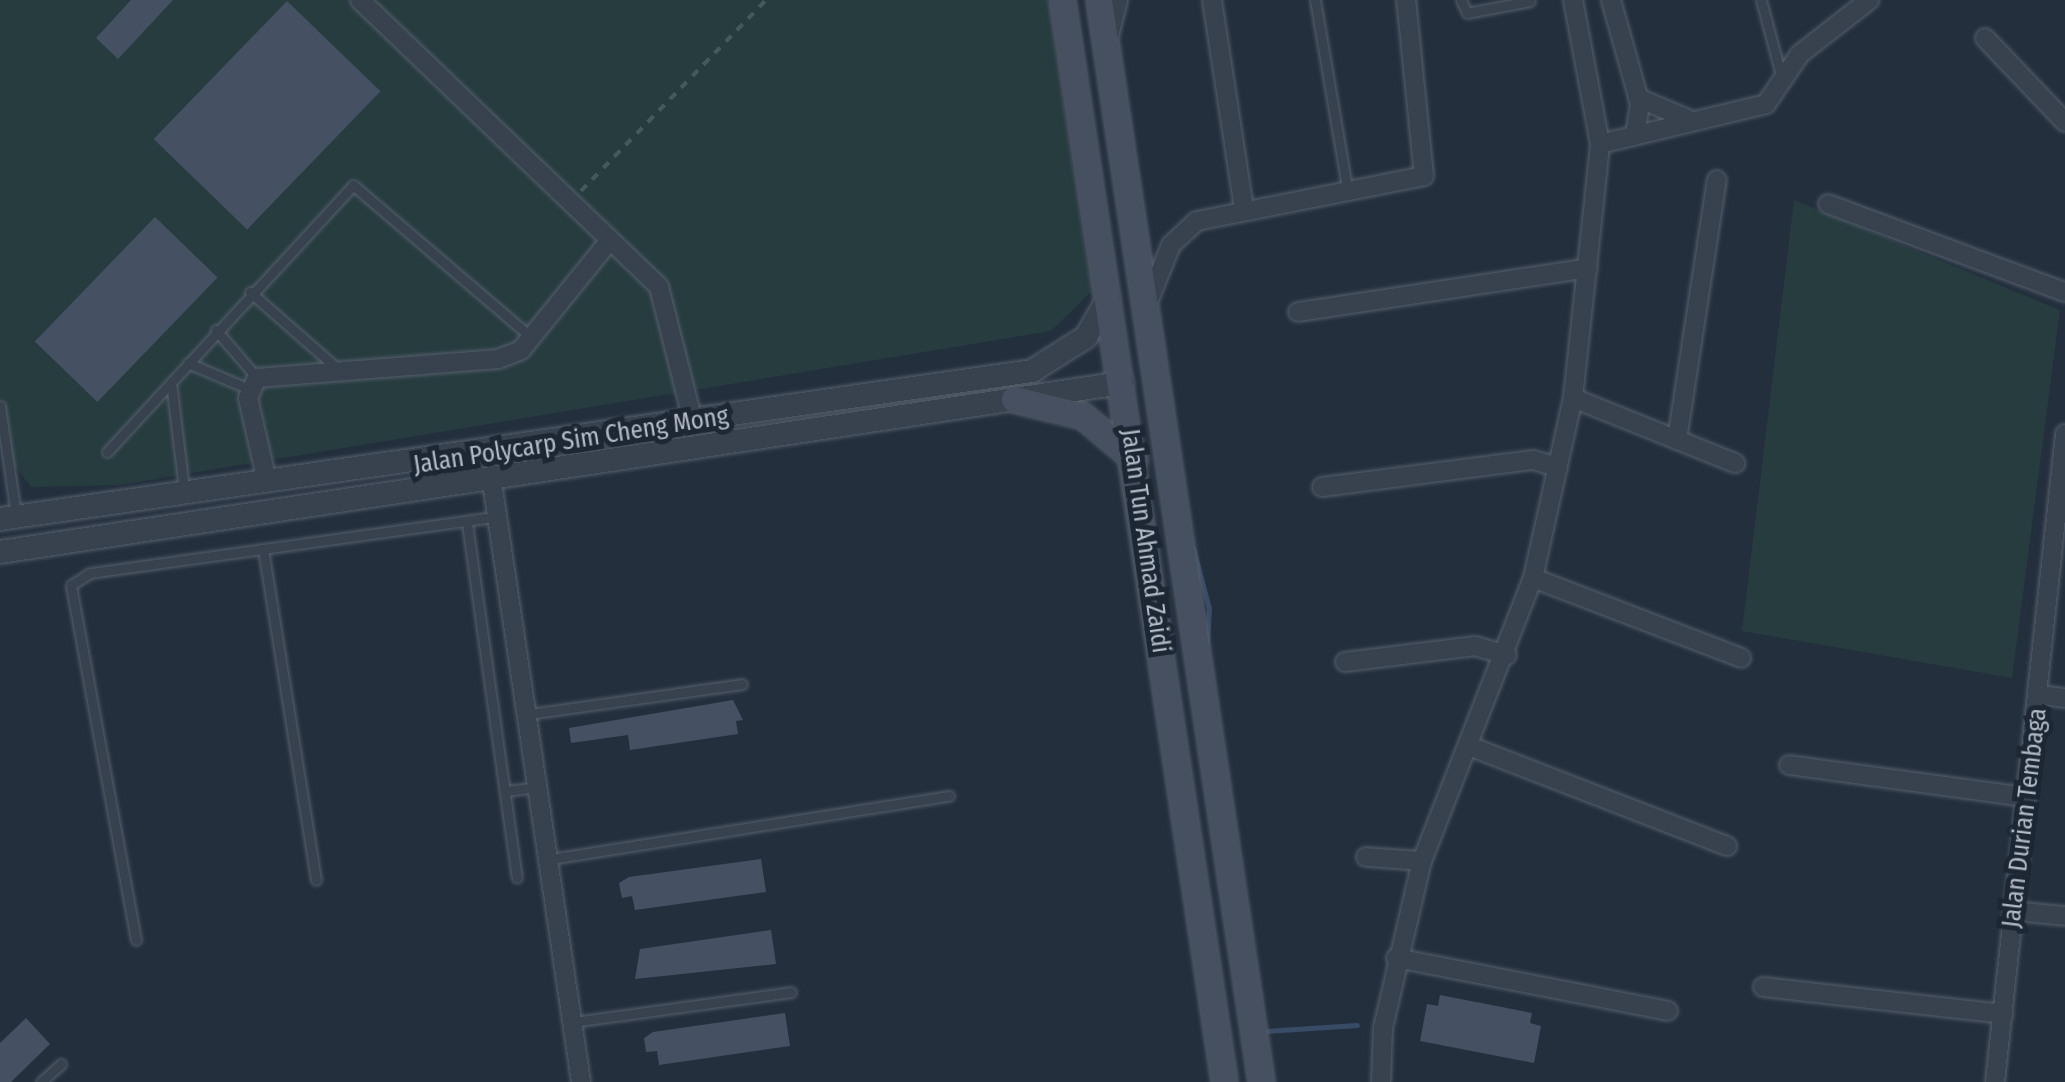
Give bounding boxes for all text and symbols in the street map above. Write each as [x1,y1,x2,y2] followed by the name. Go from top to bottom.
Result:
[411,401,731,481] street label: Jalan Polycarp Sim Cheng Mong
[1114,427,1176,655] street label: Jalan Tun Ahmad Zaidi
[1997,707,2053,929] street label: Jalan Durian Tembaga

